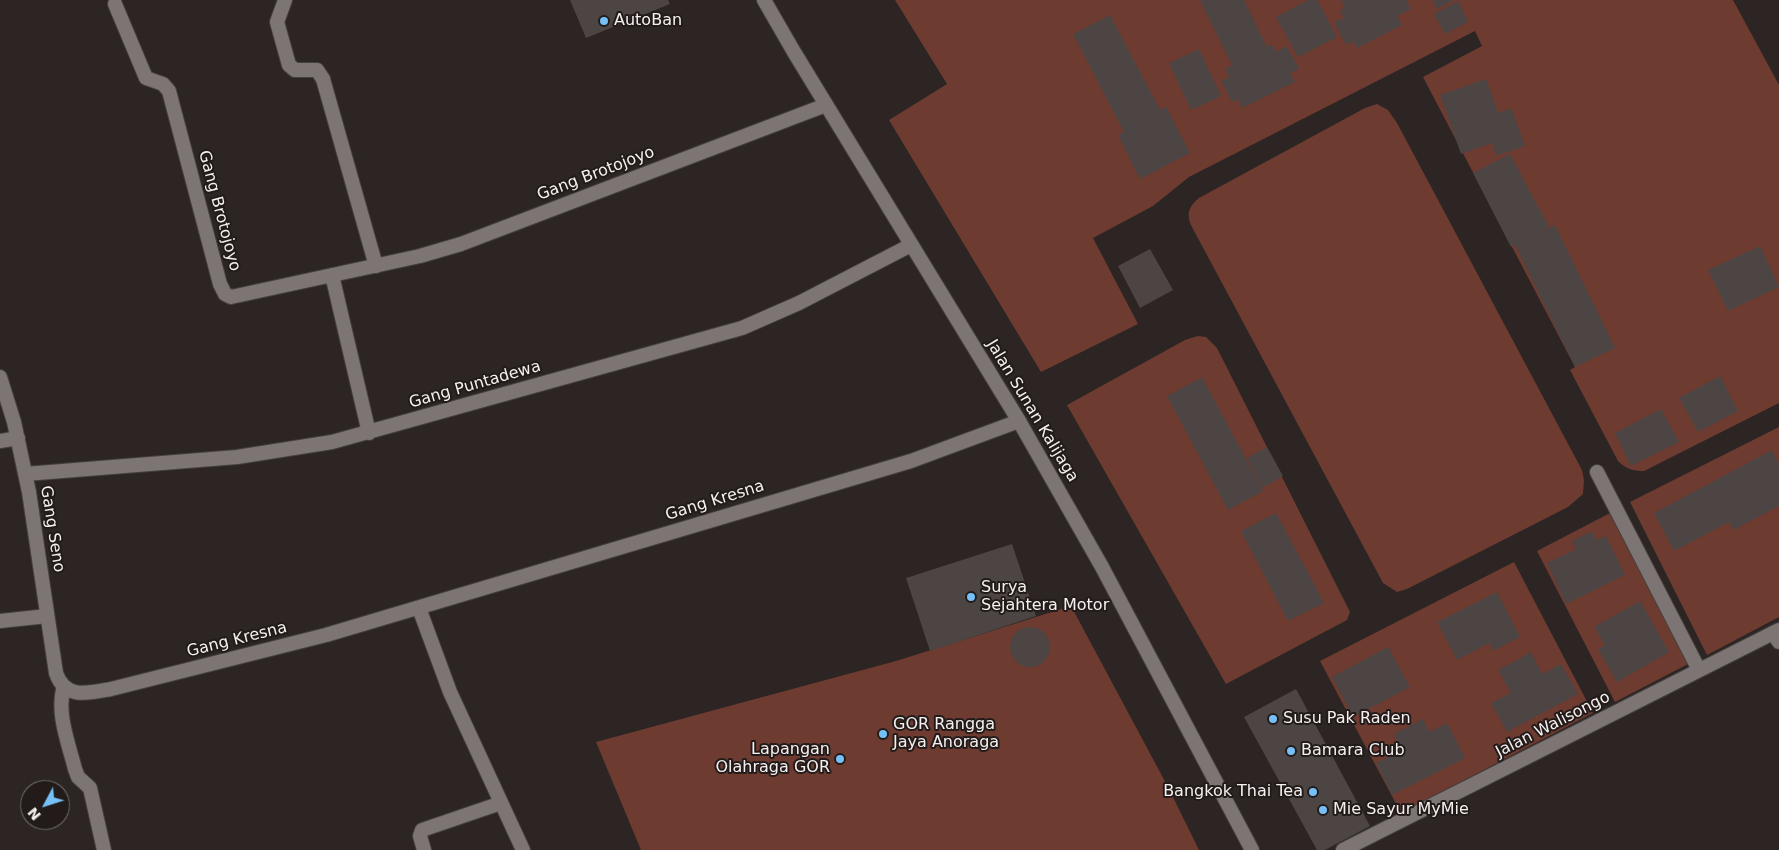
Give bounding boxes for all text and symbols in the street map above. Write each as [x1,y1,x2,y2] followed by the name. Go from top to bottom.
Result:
[614,11,682,31] place label: AutoBan
[598,15,610,27] marker: AutoBan
[535,143,657,205] street label: Gang Brotojoyo
[194,149,244,273] street label: Gang Brotojoyo
[982,336,1082,486] street label: Jalan Sunan Kalijaga
[407,357,543,413] street label: Gang Puntadewa
[663,477,767,525] street label: Gang Kresna
[36,484,68,574] street label: Gang Seno
[981,578,1109,616] place label: Surya Sejahtera Motor
[965,591,977,603] marker: Surya Sejahtera Motor
[185,618,289,662] street label: Gang Kresna
[1493,688,1613,762] street label: Jalan Walisongo
[1283,709,1411,729] place label: Susu Pak Raden
[1267,713,1279,725] marker: Susu Pak Raden
[893,715,999,753] place label: GOR Rangga Jaya Anoraga
[877,728,889,740] marker: GOR Rangga Jaya Anoraga
[715,740,830,778] place label: Lapangan Olahraga GOR
[1301,741,1405,761] place label: Bamara Club
[1285,745,1297,757] marker: Bamara Club
[834,753,846,765] marker: Lapangan Olahraga GOR
[20,780,70,830] north arrow
[1163,782,1303,802] place label: Bangkok Thai Tea
[1307,786,1319,798] marker: Bangkok Thai Tea
[1333,800,1469,820] place label: Mie Sayur MyMie
[24,804,44,824] text: N
[1317,804,1329,816] marker: Mie Sayur MyMie

